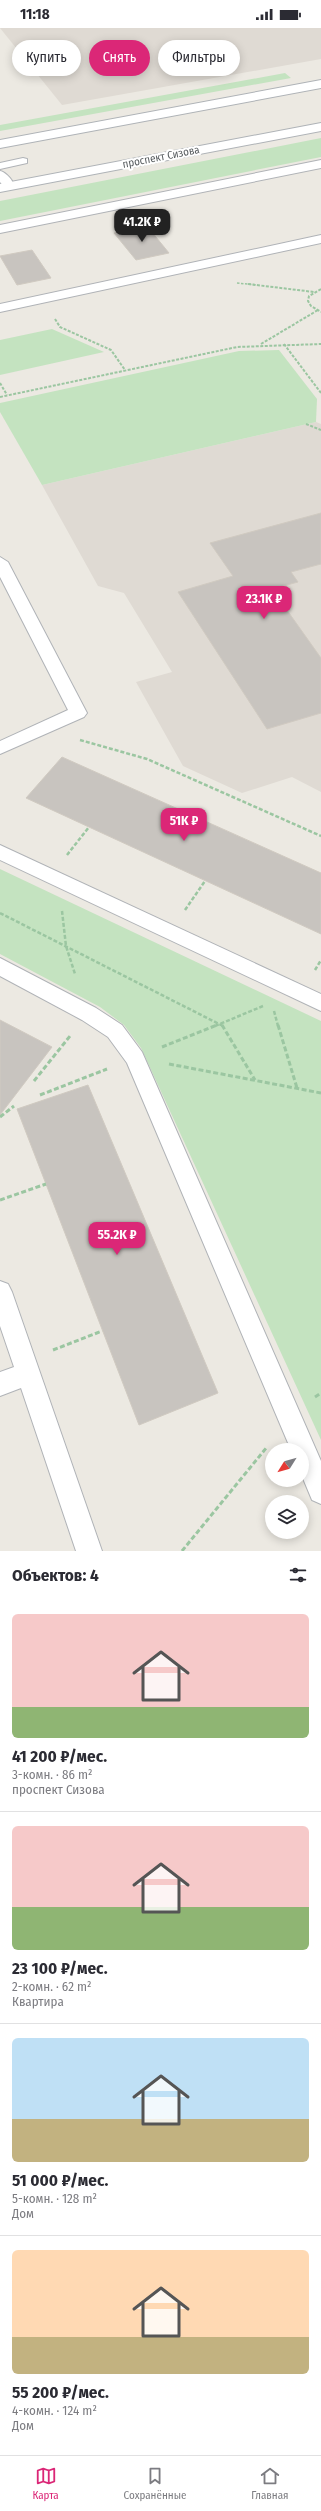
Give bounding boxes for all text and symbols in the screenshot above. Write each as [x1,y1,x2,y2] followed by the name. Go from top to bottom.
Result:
[20,5,50,23] text: 11:18
[12,40,81,76] chip: Купить
[89,40,150,76] chip: Снять
[158,40,240,76] chip: Фильтры
[121,143,201,171] street label: проспект Сизова
[105,209,179,243] pin: 41.2K ₽
[123,214,161,229] text: 41.2K ₽
[227,586,301,620] pin: 23.1K ₽
[246,591,282,606] text: 23.1K ₽
[156,808,212,842] pin: 51K ₽
[170,813,198,828] text: 51K ₽
[80,1222,154,1256] pin: 55.2K ₽
[98,1227,137,1242] text: 55.2K ₽
[265,1443,309,1487] north arrow
[265,1443,309,1539] map controls
[265,1495,309,1539] button: layers
[287,1564,309,1586] icon: filters
[12,1565,99,1586] text: Объектов: 4
[125,1640,197,1712] icon: home
[12,1746,107,1767] text: 41 200 ₽/мес.
[12,1767,93,1782] text: 3-комн. · 86 m²
[12,1782,105,1797] text: проспект Сизова
[125,1852,197,1924] icon: home
[12,1958,108,1979] text: 23 100 ₽/мес.
[12,1979,92,1994] text: 2-комн. · 62 m²
[12,1994,64,2009] text: Квартира
[125,2064,197,2136] icon: home
[12,2170,108,2191] text: 51 000 ₽/мес.
[12,2191,97,2206] text: 5-комн. · 128 m²
[12,2206,34,2221] text: Дом
[125,2276,197,2348] icon: home
[12,2382,109,2403] text: 55 200 ₽/мес.
[12,2403,97,2418] text: 4-комн. · 124 m²
[12,2418,34,2433] text: Дом
[32,2465,59,2502] tab: Карта
[124,2465,186,2502] tab: Сохранённые
[251,2465,289,2502] tab: Главная

